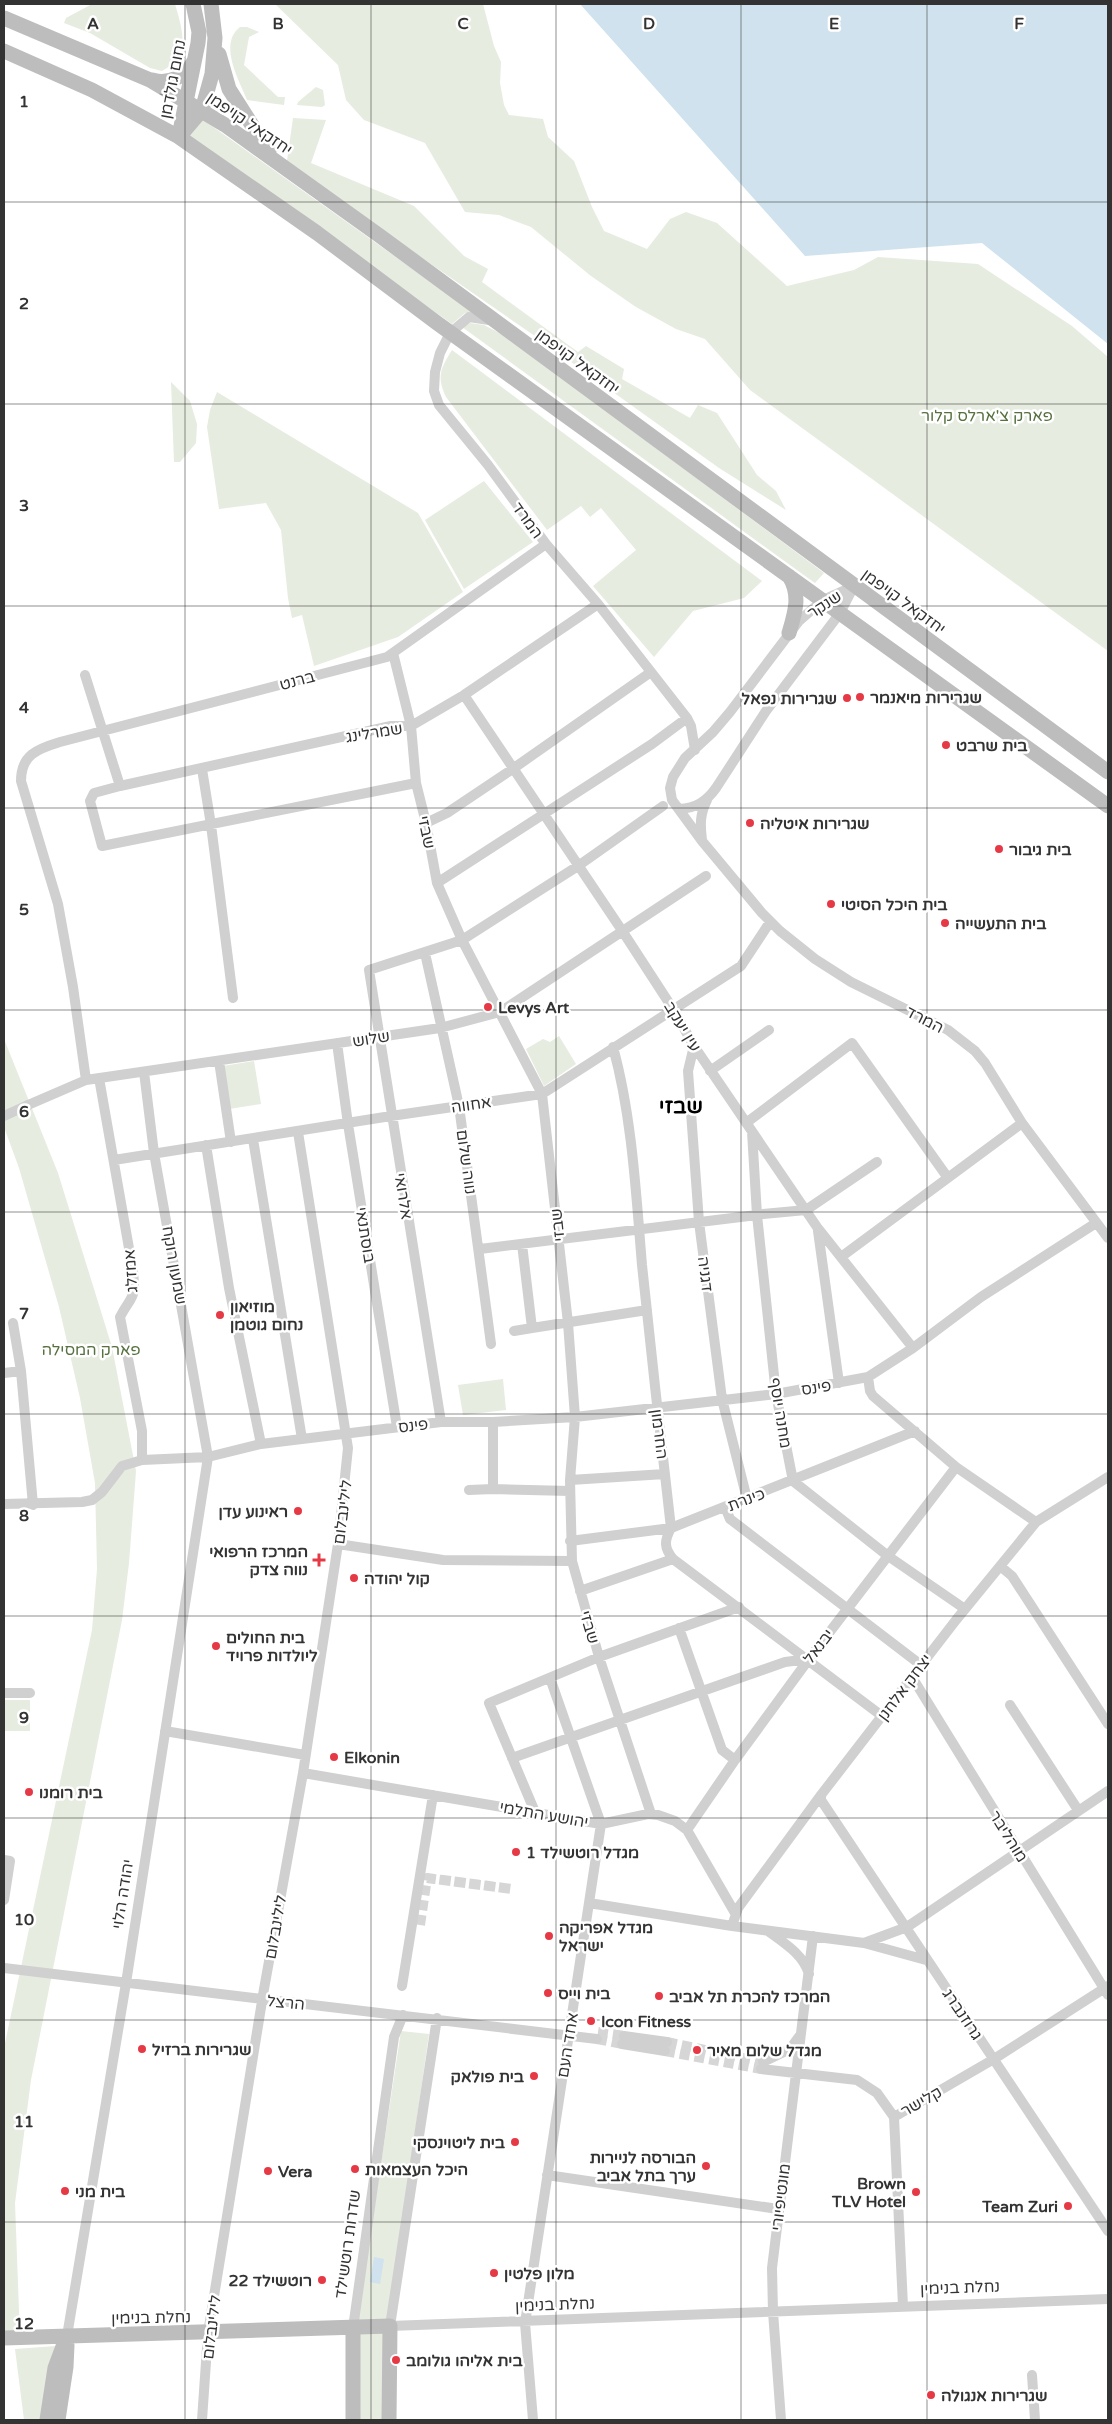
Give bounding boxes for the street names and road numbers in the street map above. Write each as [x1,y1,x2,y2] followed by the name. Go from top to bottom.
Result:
[155,38,190,121] street label: נחום גולדמן
[203,88,296,160] street label: יחזקאל קויפמן
[531,325,623,399] street label: יחזקאל קויפמן
[507,498,547,543] street label: המרד
[857,565,949,639] street label: יחזקאל קויפמן
[803,586,846,623] street label: שנקר
[277,667,317,695] street label: ברנט
[344,719,404,747] street label: שמרלינג
[413,814,439,851] street label: שבזי
[659,998,705,1055] street label: עין יעקב
[902,1002,947,1038] street label: המרד
[351,1026,391,1052] street label: שלוש
[450,1092,493,1118] street label: אחווה
[452,1128,480,1196] street label: נווה שלום
[389,1171,417,1221] street label: אלרואי
[351,1206,379,1265] street label: בוסתנאי
[546,1207,570,1243] street label: שבזי
[157,1224,191,1306] street label: שמעון רוקח
[120,1249,142,1293] street label: אמזלג
[693,1255,717,1293] street label: דגניה
[765,1376,795,1450] street label: מחנה יוסף
[800,1376,833,1400] street label: פינס
[646,1408,672,1460] street label: החרמון
[397,1414,429,1438] street label: פינס
[329,1479,357,1546] street label: לילינבלום
[725,1484,768,1516] street label: כינרת
[575,1608,603,1646] street label: שבזי
[799,1625,838,1668] street label: יבנאל
[873,1650,936,1725] street label: יצחק אלחנן
[498,1797,590,1833] street label: יהושע התלמי
[984,1807,1032,1866] street label: מוהליבר
[108,1858,138,1930] street label: יהודה הלוי
[260,1893,291,1961] street label: לילינבלום
[938,1985,987,2044] street label: גרוזנברג
[266,1991,306,2015] street label: הרצל
[553,2011,583,2079] street label: אחד העם
[897,2082,946,2122] street label: קלישר
[767,2162,795,2232] street label: מונטיפיורי
[330,2188,366,2300] street label: שדרות רוטשילד
[920,2277,1000,2299] street label: נחלת בנימין
[198,2294,226,2361] street label: לילינבלום
[515,2294,595,2316] street label: נחלת בנימין
[111,2307,191,2329] street label: נחלת בנימין

